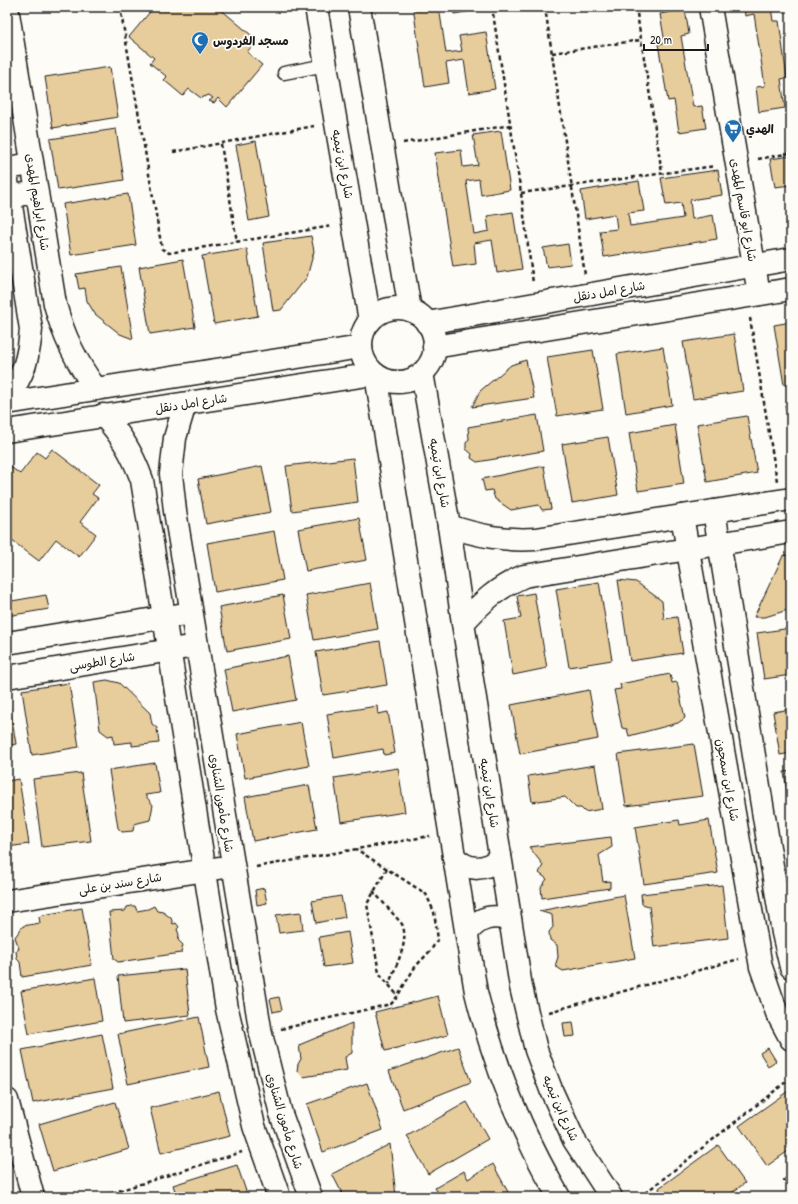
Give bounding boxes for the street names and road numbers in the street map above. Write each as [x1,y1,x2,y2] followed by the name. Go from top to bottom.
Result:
[327,128,358,200] street label: شارع ابن تيميه
[21,152,54,252] street label: شارع ابراهيم المهدى
[726,157,761,263] street label: شارع ابو قاسم المهدى
[572,276,647,307] street label: شارع امل دنقل
[154,389,229,418] street label: شارع امل دنقل
[425,437,454,509] street label: شارع ابن تيميه
[68,647,136,676] street label: شارع الطوسى
[711,737,744,823] street label: شارع ابن سمجون
[205,752,238,854] street label: شارع مأمون الشناوى
[475,757,504,829] street label: شارع ابن تيميه
[77,868,163,899] street label: شارع سند بن على
[261,1071,308,1171] street label: شارع مأمون الشناوى
[538,1072,583,1144] street label: شارع ابن تيميه

